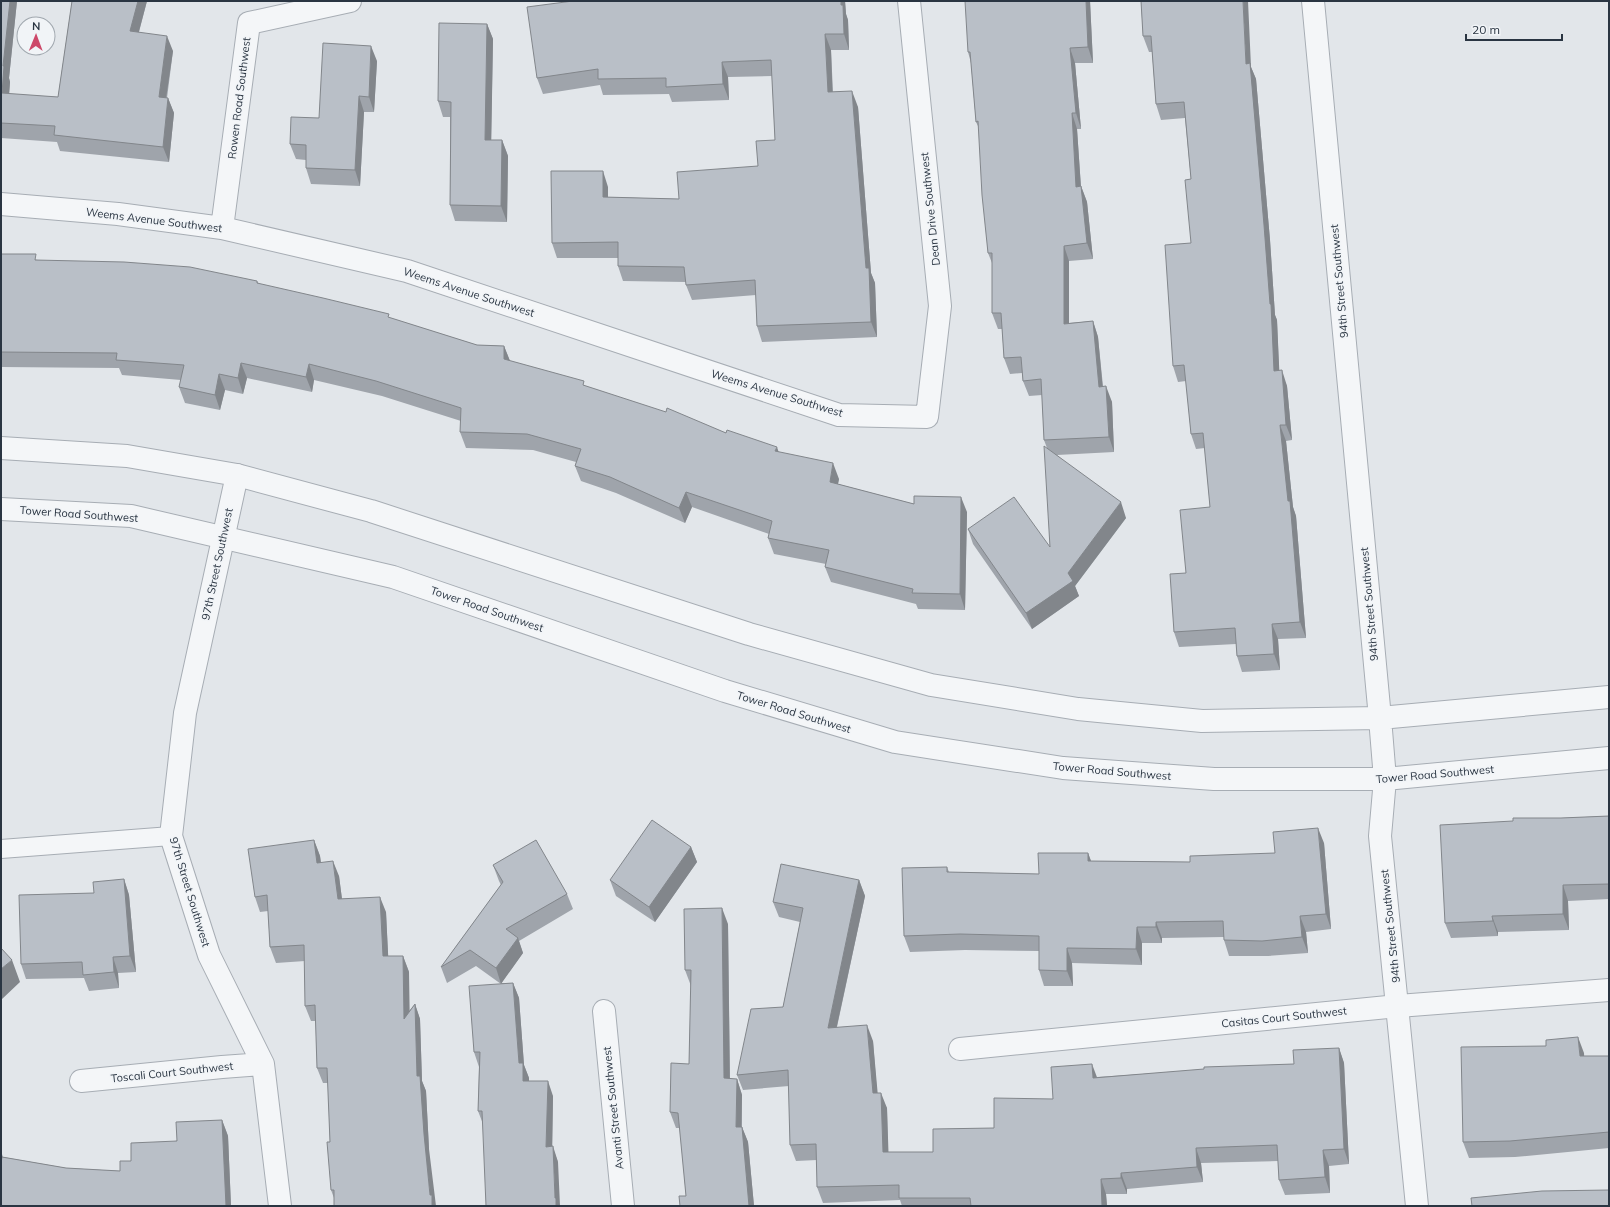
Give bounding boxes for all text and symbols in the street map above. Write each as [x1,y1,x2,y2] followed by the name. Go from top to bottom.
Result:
[16,16,56,56] north arrow
[1466,16,1562,42] scale bar
[32,19,40,33] text: N
[1472,22,1500,37] text: 20 m
[225,36,253,160] street label: Rowen Road Southwest
[917,151,943,266] street label: Dean Drive Southwest
[85,205,223,235] street label: Weems Avenue Southwest
[1327,223,1351,338] street label: 94th Street Southwest
[402,264,537,320] street label: Weems Avenue Southwest
[709,366,845,420] street label: Weems Avenue Southwest
[19,503,139,525] street label: Tower Road Southwest
[198,507,236,621] street label: 97th Street Southwest
[1357,546,1381,661] street label: 94th Street Southwest
[429,583,545,635] street label: Tower Road Southwest
[735,688,853,736] street label: Tower Road Southwest
[1052,759,1172,783] street label: Tower Road Southwest
[1375,762,1495,786] street label: Tower Road Southwest
[167,835,213,949] street label: 97th Street Southwest
[1377,868,1403,983] street label: 94th Street Southwest
[1221,1003,1348,1031] street label: Casitas Court Southwest
[600,1046,626,1170] street label: Avanti Street Southwest
[110,1059,234,1085] street label: Toscali Court Southwest

